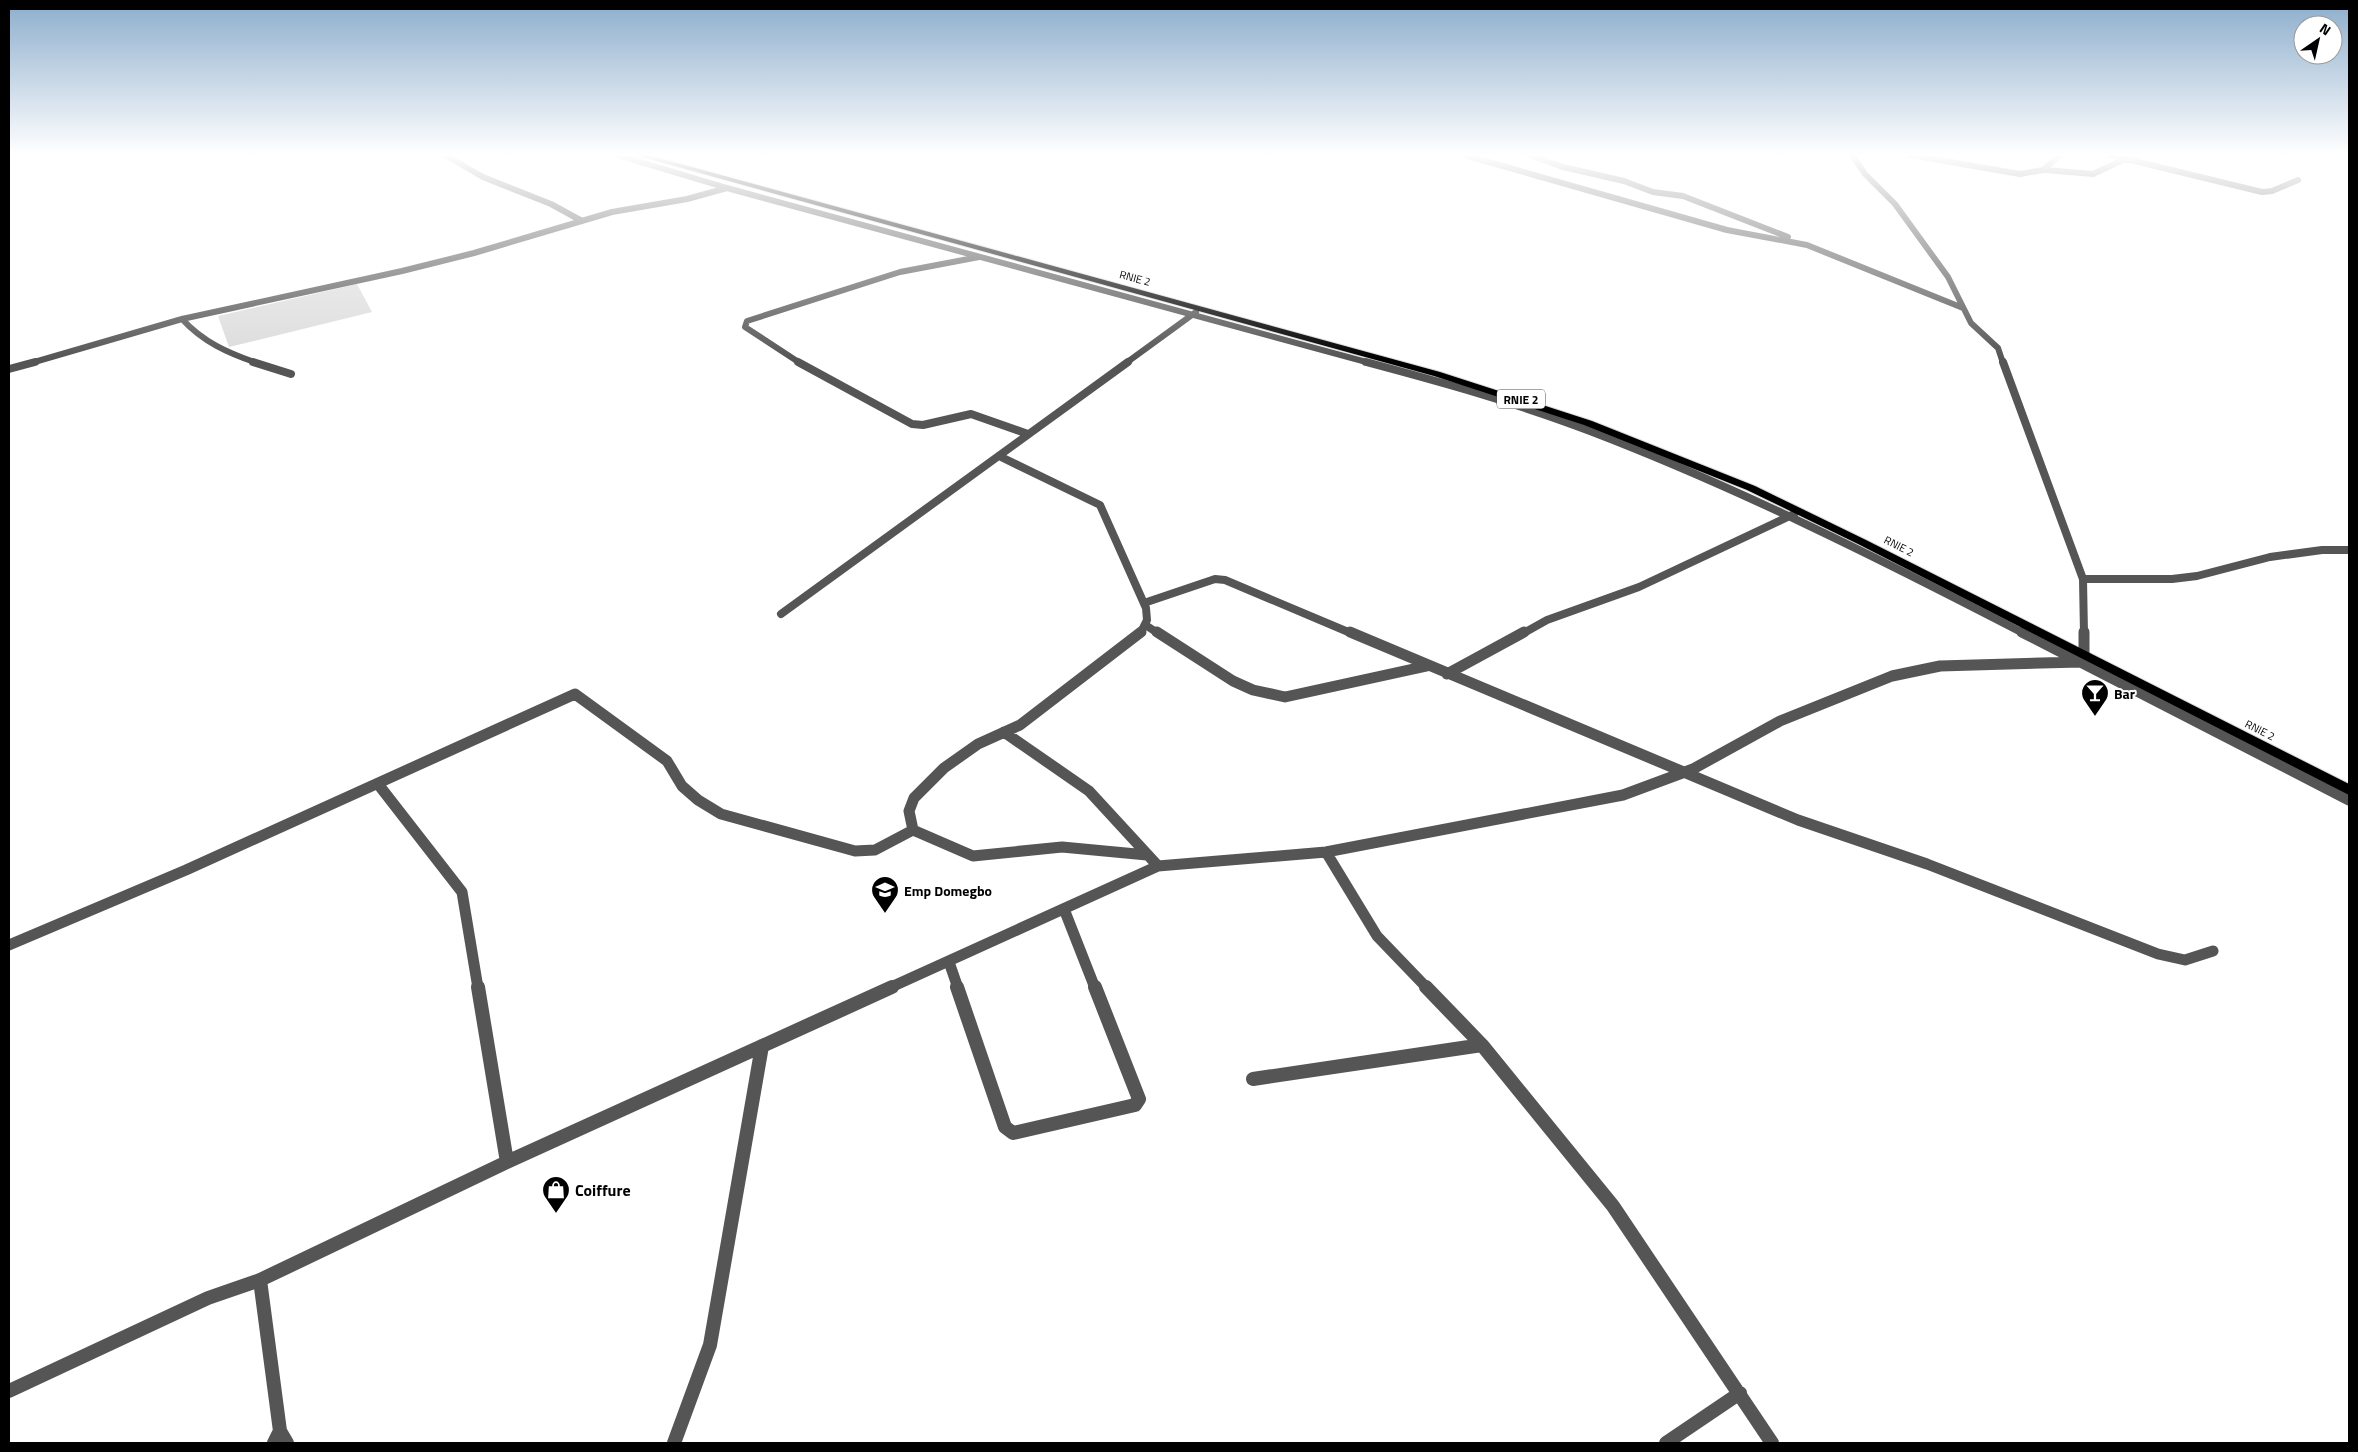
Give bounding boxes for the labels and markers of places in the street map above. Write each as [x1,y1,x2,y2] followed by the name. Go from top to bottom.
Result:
[2080,678,2110,717] bar icon: Bar
[2114,683,2135,704] place label: Bar
[870,875,900,914] school or university icon: Emp Domegbo
[904,880,992,901] place label: Emp Domegbo
[541,1175,571,1214] shop icon: Coiffure
[575,1178,631,1202] place label: Coiffure

